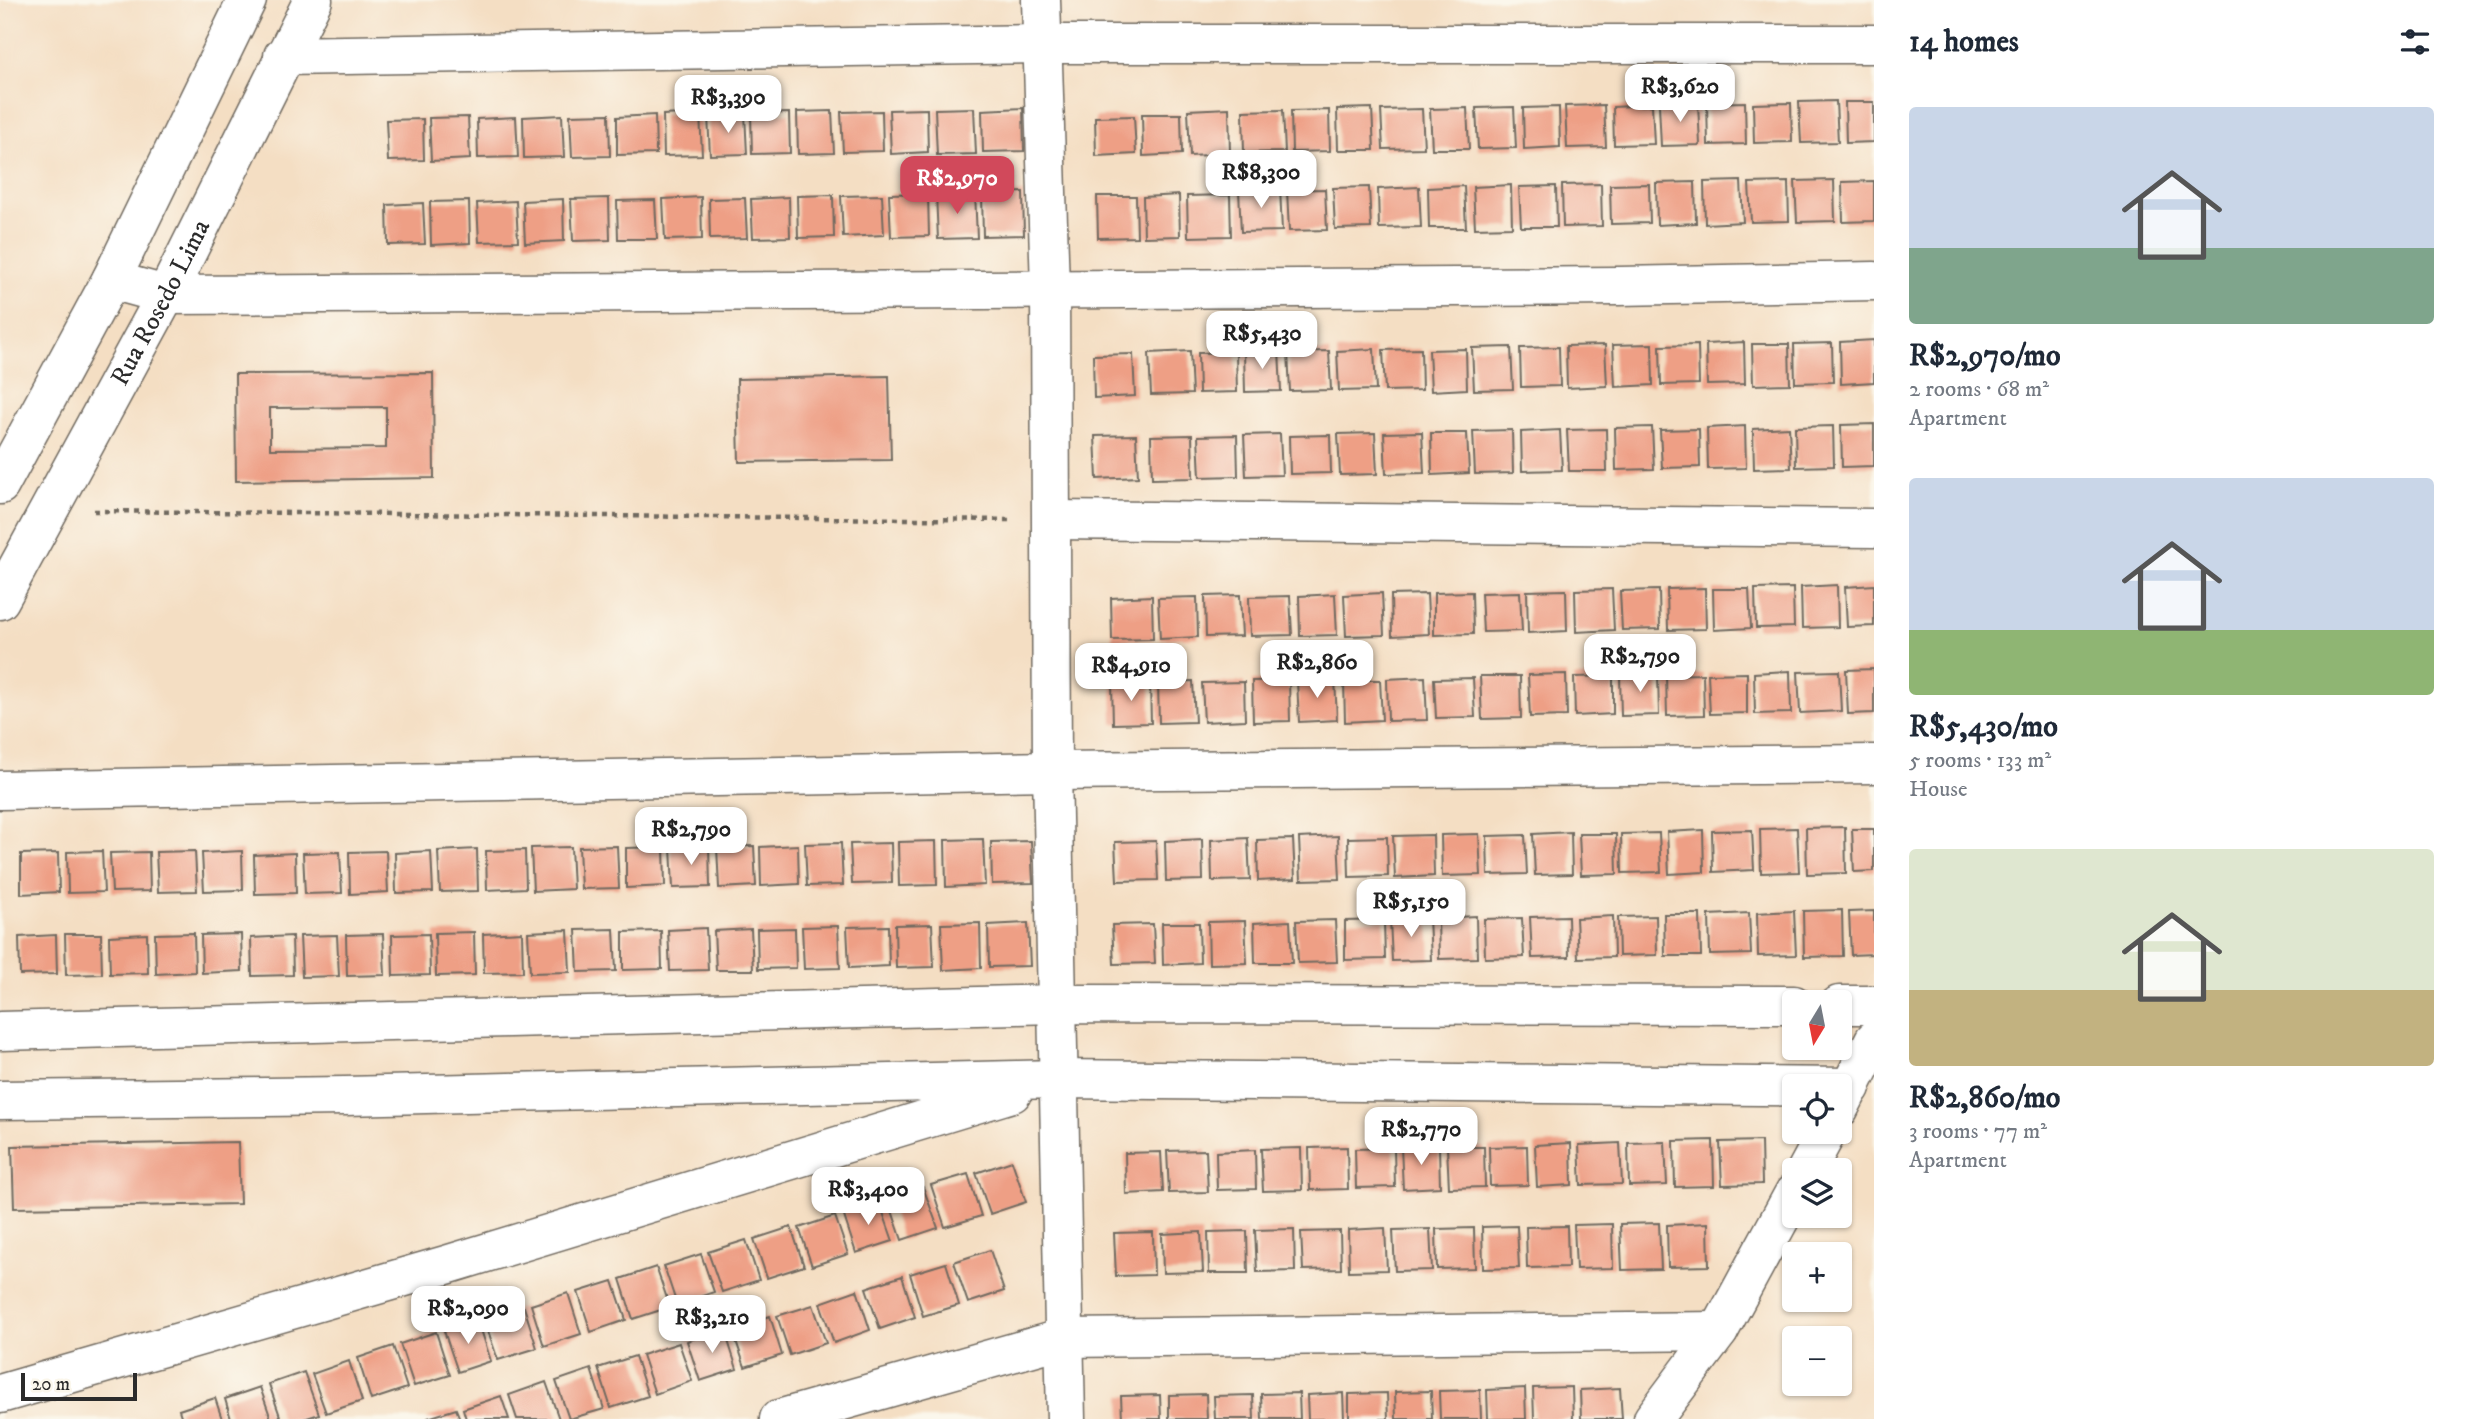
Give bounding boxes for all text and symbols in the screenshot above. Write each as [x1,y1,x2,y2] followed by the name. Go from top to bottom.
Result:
[2396,23,2434,61] icon: filters
[1909,24,2019,61] text: 14 homes
[1615,64,1745,124] pin: R$3,620
[1641,72,1719,101] text: R$3,620
[663,76,793,135] pin: R$3,390
[690,83,766,112] text: R$3,390
[1196,150,1326,210] pin: R$8,300
[2109,152,2235,278] icon: home
[892,156,1022,216] pin: R$2,970
[1222,158,1300,187] text: R$8,300
[916,164,998,193] text: R$2,970
[103,214,217,391] street label: Rua Rosedo Lima
[1197,312,1327,371] pin: R$5,430
[1222,319,1302,348] text: R$5,430
[1909,338,2061,375] text: R$2,970/mo
[1909,375,2049,404] text: 2 rooms · 68 m²
[1909,404,2007,433] text: Apartment
[2109,523,2235,649] icon: home
[1575,634,1705,694] pin: R$2,790
[1252,640,1382,700] pin: R$2,860
[1600,642,1680,671] text: R$2,790
[1066,644,1196,703] pin: R$4,910
[1276,648,1358,677] text: R$2,860
[1091,651,1171,680] text: R$4,910
[1909,709,2058,746] text: R$5,430/mo
[1909,746,2051,775] text: 5 rooms · 133 m²
[1909,775,1967,804] text: House
[626,808,756,867] pin: R$2,790
[651,815,731,844] text: R$2,790
[1346,880,1476,939] pin: R$5,150
[1373,887,1449,916] text: R$5,150
[2109,894,2235,1020] icon: home
[1782,990,1852,1060] north arrow
[1782,990,1852,1396] map controls
[1782,1074,1852,1144] button: locate
[1909,1080,2060,1117] text: R$2,860/mo
[1356,1108,1486,1167] pin: R$2,770
[1381,1115,1461,1144] text: R$2,770
[1909,1117,2047,1146] text: 3 rooms · 77 m²
[1909,1146,2007,1175] text: Apartment
[1782,1158,1852,1228] button: layers
[803,1168,933,1227] pin: R$3,400
[827,1175,909,1204] text: R$3,400
[1782,1242,1852,1312] button: +
[403,1286,533,1346] pin: R$2,090
[427,1294,509,1323] text: R$2,090
[647,1296,777,1355] pin: R$3,210
[675,1303,749,1332] text: R$3,210
[1782,1326,1852,1396] button: −
[21,1370,136,1402] scale bar
[32,1373,70,1396] text: 20 m

